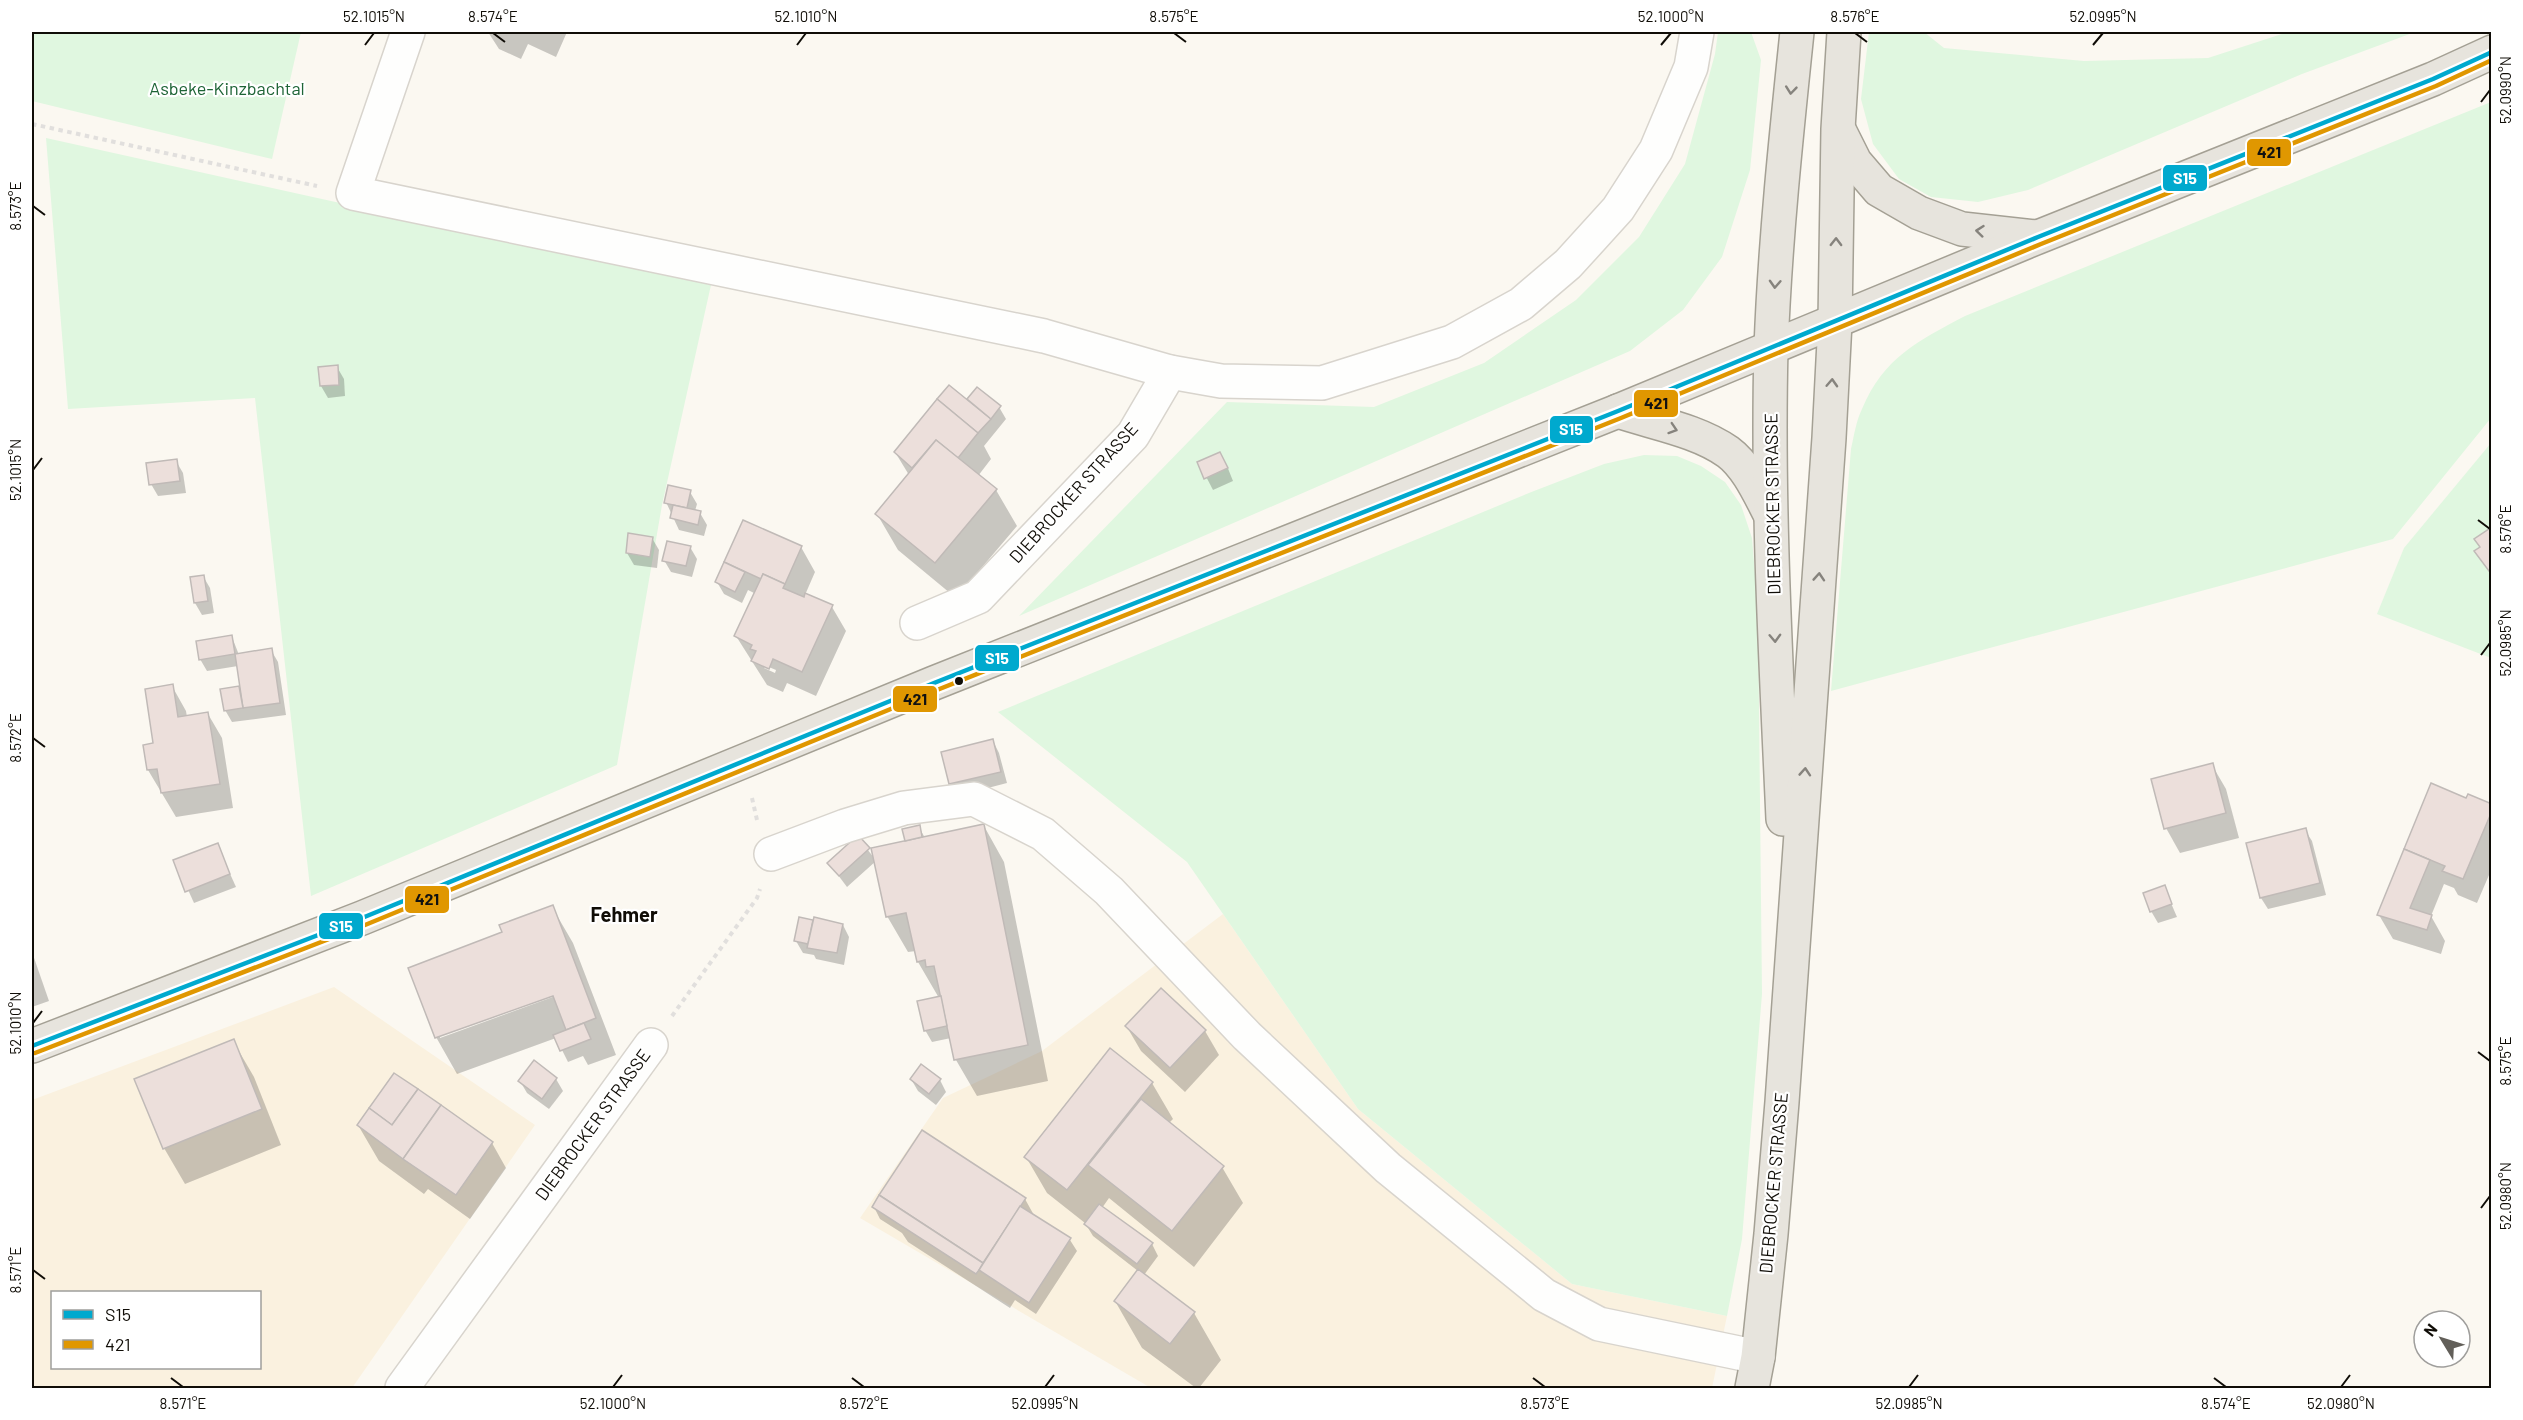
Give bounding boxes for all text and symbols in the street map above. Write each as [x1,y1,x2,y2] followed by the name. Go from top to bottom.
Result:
[343,7,405,25] text: 52.1015°N
[468,7,518,25] text: 8.574°E
[775,7,837,25] text: 52.1010°N
[1149,7,1199,25] text: 8.575°E
[1638,7,1704,25] text: 52.1000°N
[1830,7,1880,25] text: 8.576°E
[2069,7,2137,25] text: 52.0995°N
[2496,56,2514,124] text: 52.0990°N
[149,77,305,99] park label: Asbeke-Kinzbachtal
[1785,85,1798,94] one-way arrow
[2246,138,2292,167] line badge: 421
[2257,142,2281,161] text: 421
[2162,164,2208,192] line badge: S15
[2173,168,2197,187] text: S15
[6,181,24,231] text: 8.573°E
[1975,225,1984,238] one-way arrow
[1830,238,1842,247] one-way arrow
[1768,279,1781,288] one-way arrow
[1825,378,1838,387] one-way arrow
[1633,389,1679,418] line badge: 421
[1644,393,1668,412] text: 421
[1759,413,1785,595] street label: DIEBROCKER STRASSE
[1549,415,1594,444] line badge: S15
[1004,417,1142,567] street label: DIEBROCKER STRASSE
[1559,419,1583,438] text: S15
[1667,422,1678,435] one-way arrow
[6,439,24,501] text: 52.1015°N
[2496,504,2514,554] text: 8.576°E
[1812,573,1825,582] one-way arrow
[2496,609,2514,677] text: 52.0985°N
[1769,633,1782,642] one-way arrow
[974,644,1020,672] line badge: S15
[985,648,1009,667] text: S15
[953,675,965,687] unlabelled marker
[892,685,938,713] line badge: 421
[903,689,927,708] text: 421
[6,713,24,763] text: 8.572°E
[1798,767,1811,776] one-way arrow
[404,885,450,914] line badge: 421
[415,889,439,908] text: 421
[590,902,658,926] district label: Fehmer
[318,912,364,940] line badge: S15
[329,916,353,935] text: S15
[6,992,24,1054] text: 52.1010°N
[2496,1036,2514,1086] text: 8.575°E
[530,1044,655,1204] street label: DIEBROCKER STRASSE
[1754,1091,1792,1274] street label: DIEBROCKER STRASSE
[2496,1162,2514,1230] text: 52.0980°N
[6,1247,24,1293] text: 8.571°E
[51,1291,261,1369] legend
[105,1303,131,1325] text: S15
[2412,1309,2472,1369] north arrow
[2419,1319,2441,1339] text: N
[105,1333,131,1355] text: 421
[160,1394,206,1412] text: 8.571°E
[580,1394,646,1412] text: 52.1000°N
[839,1394,889,1412] text: 8.572°E
[1011,1394,1079,1412] text: 52.0995°N
[1520,1394,1570,1412] text: 8.573°E
[1875,1394,1943,1412] text: 52.0985°N
[2201,1394,2251,1412] text: 8.574°E
[2307,1394,2375,1412] text: 52.0980°N

